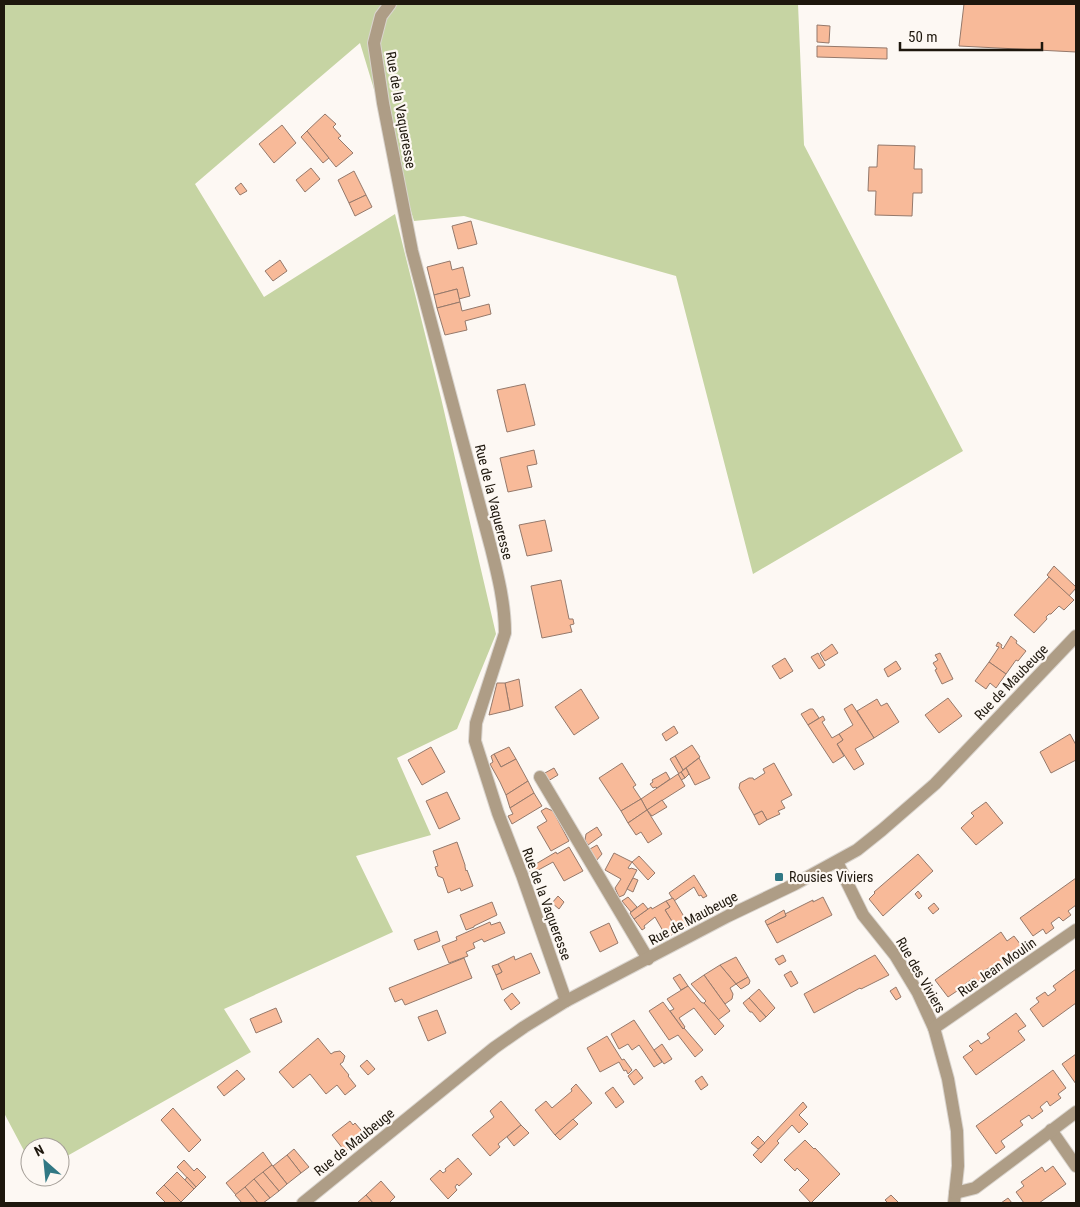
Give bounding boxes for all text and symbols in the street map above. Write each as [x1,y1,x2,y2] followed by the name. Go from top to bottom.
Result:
[900,20,1042,52] scale bar
[908,28,938,46] text: 50 m
[383,50,419,170] street label: Rue de la Vaqueresse
[472,443,516,562] street label: Rue de la Vaqueresse
[971,641,1051,723] street label: Rue de Maubeuge
[519,846,575,963] street label: Rue de la Vaqueresse
[789,869,873,885] place label: Rousies Viviers
[773,871,785,883] marker: Rousies Viviers
[646,888,741,948] street label: Rue de Maubeuge
[893,934,949,1016] street label: Rue des Viviers
[955,934,1039,1000] street label: Rue Jean Moulin
[311,1105,398,1179] street label: Rue de Maubeuge
[20,1137,70,1187] north arrow
[32,1141,47,1159] text: N

